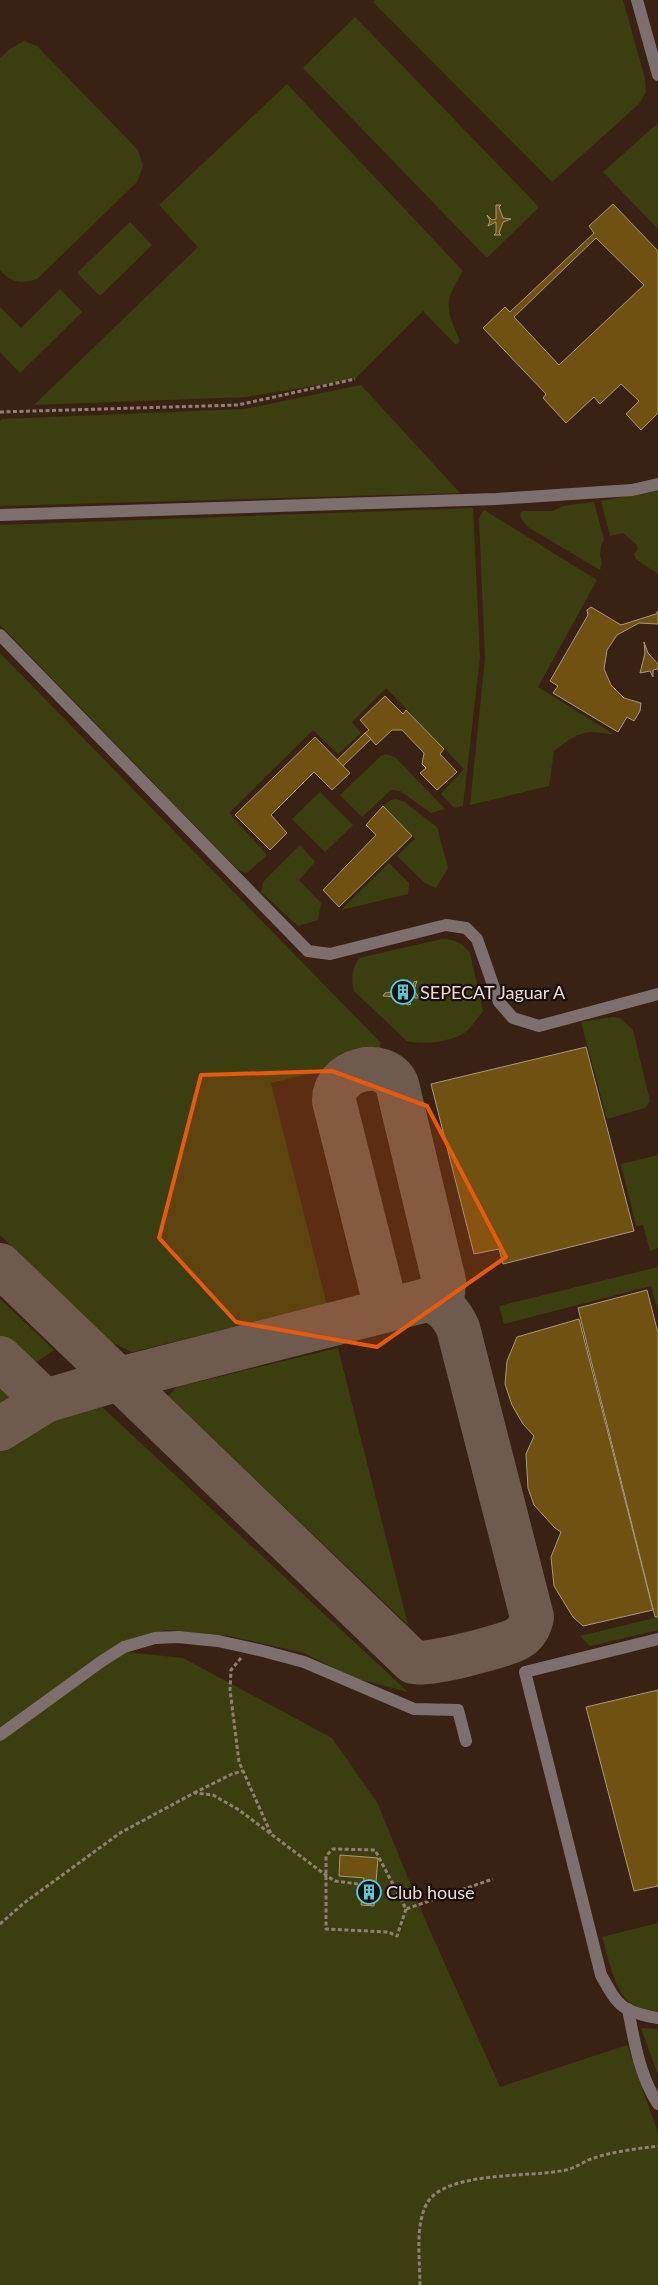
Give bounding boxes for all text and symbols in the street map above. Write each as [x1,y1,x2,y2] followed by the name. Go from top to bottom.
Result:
[390,979,416,1005] building icon: SEPECAT Jaguar A
[420,981,566,1003] place label: SEPECAT Jaguar A
[356,1879,382,1905] building icon: Club house
[386,1881,475,1903] place label: Club house

